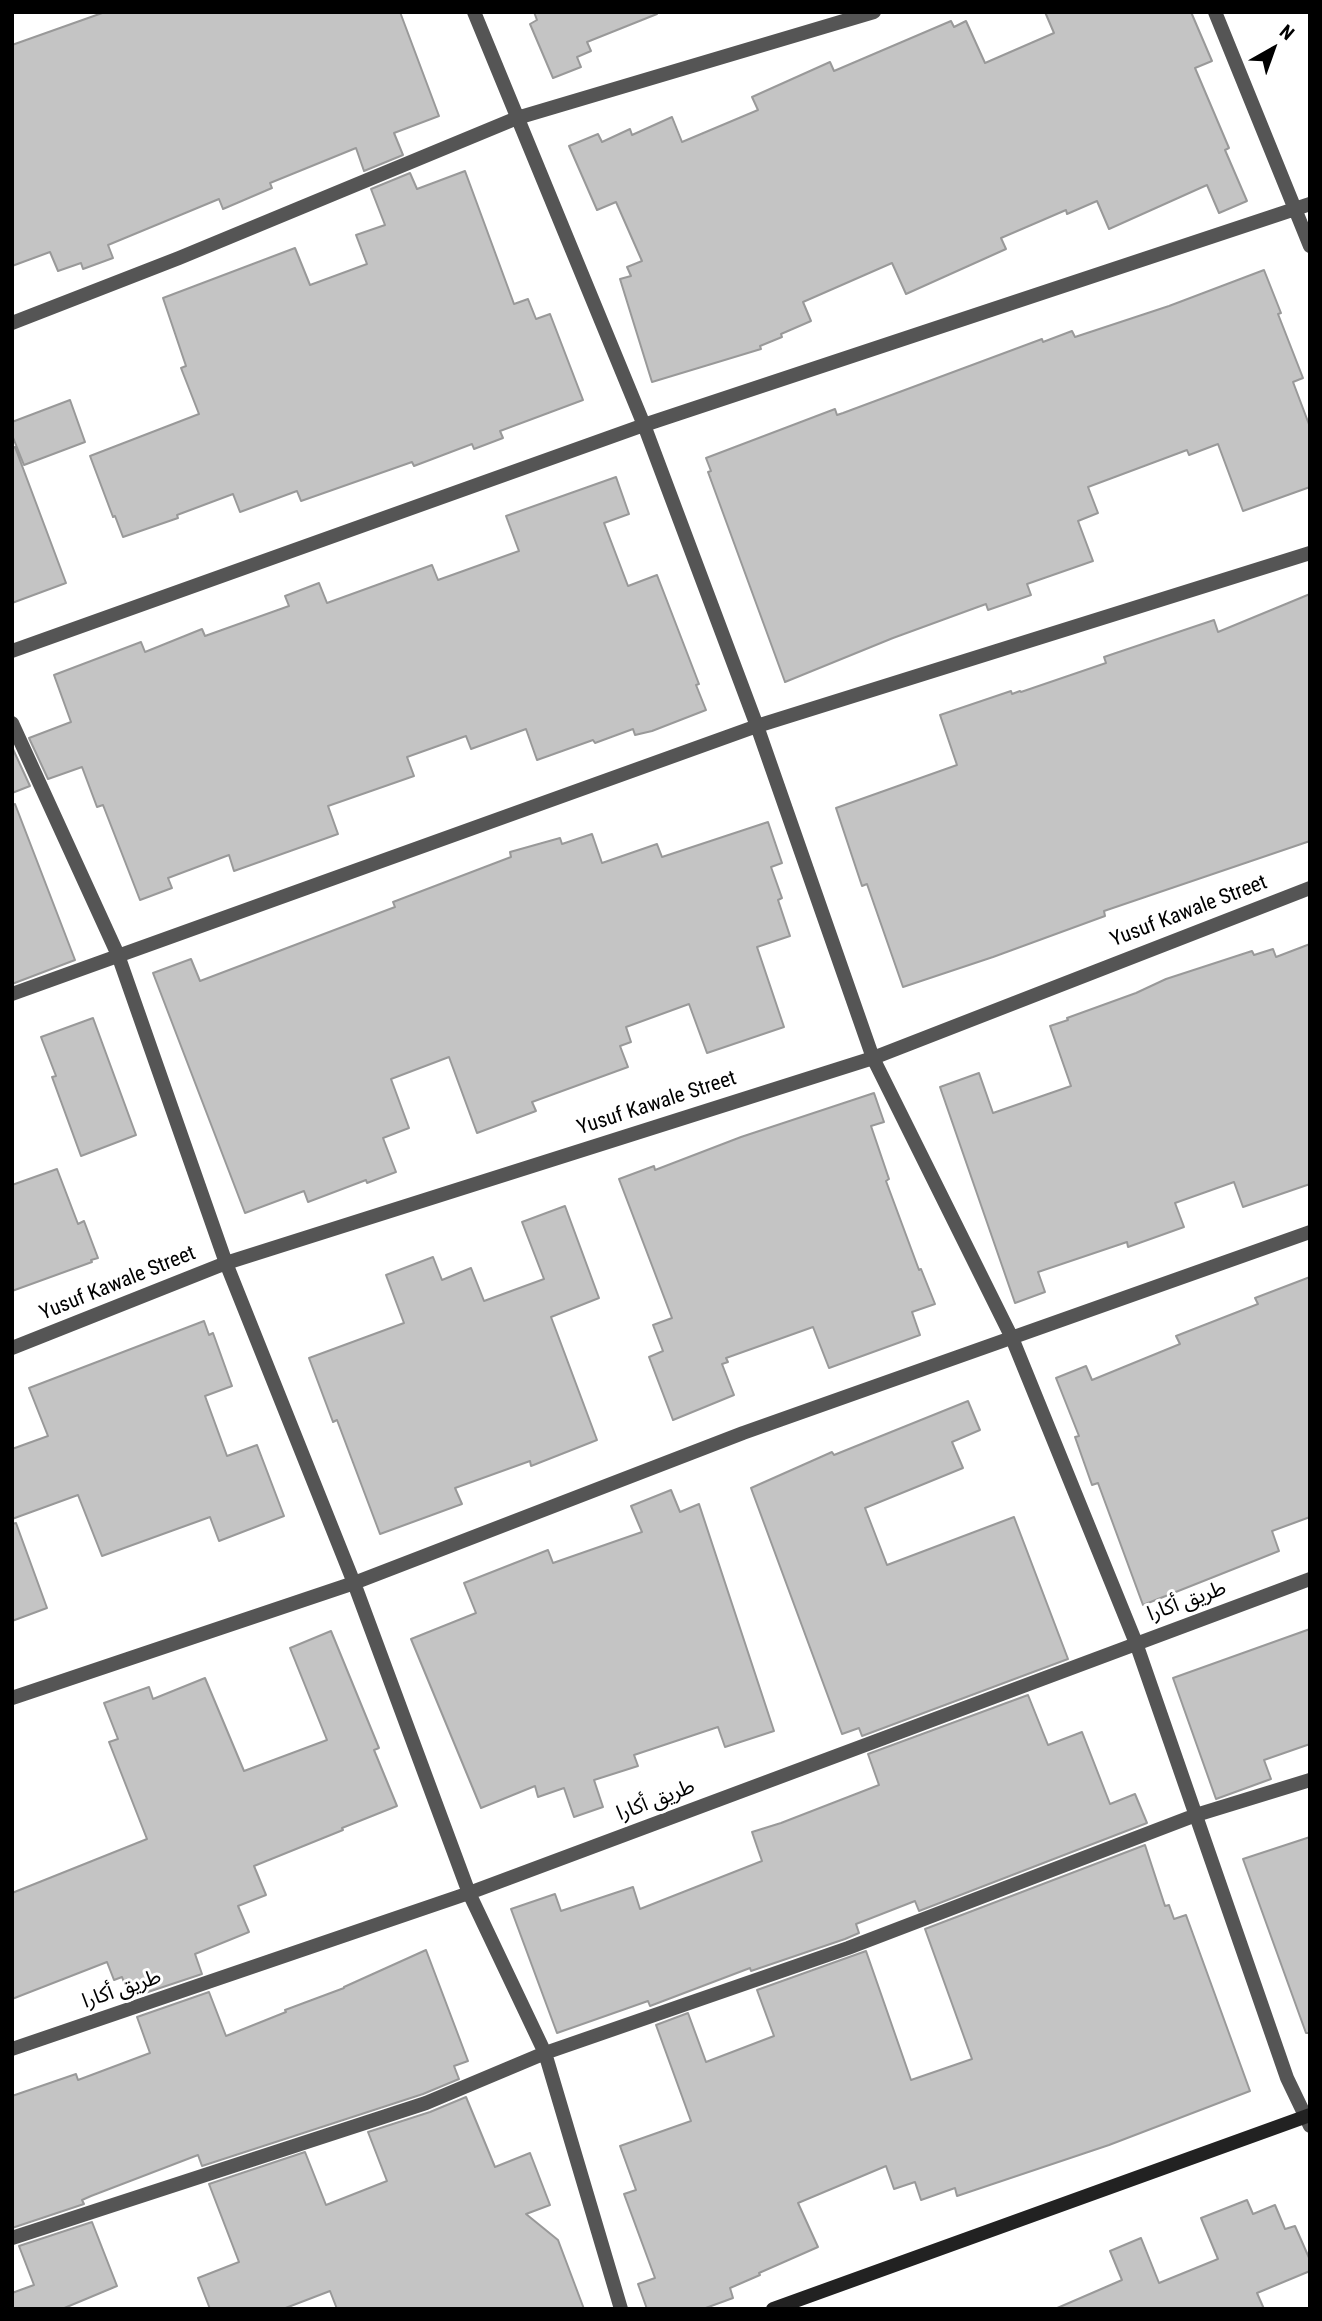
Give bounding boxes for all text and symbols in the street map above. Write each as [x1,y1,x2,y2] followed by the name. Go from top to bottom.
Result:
[1238,14,1308,84] north arrow
[1275,20,1299,45] text: N
[1107,871,1271,953] street label: Yusuf Kawale Street
[574,1066,740,1142] street label: Yusuf Kawale Street
[36,1241,200,1327] street label: Yusuf Kawale Street
[1144,1576,1230,1628] street label: طريق أكارا
[613,1775,699,1827] street label: طريق أكارا
[79,1965,165,2015] street label: طريق أكارا

